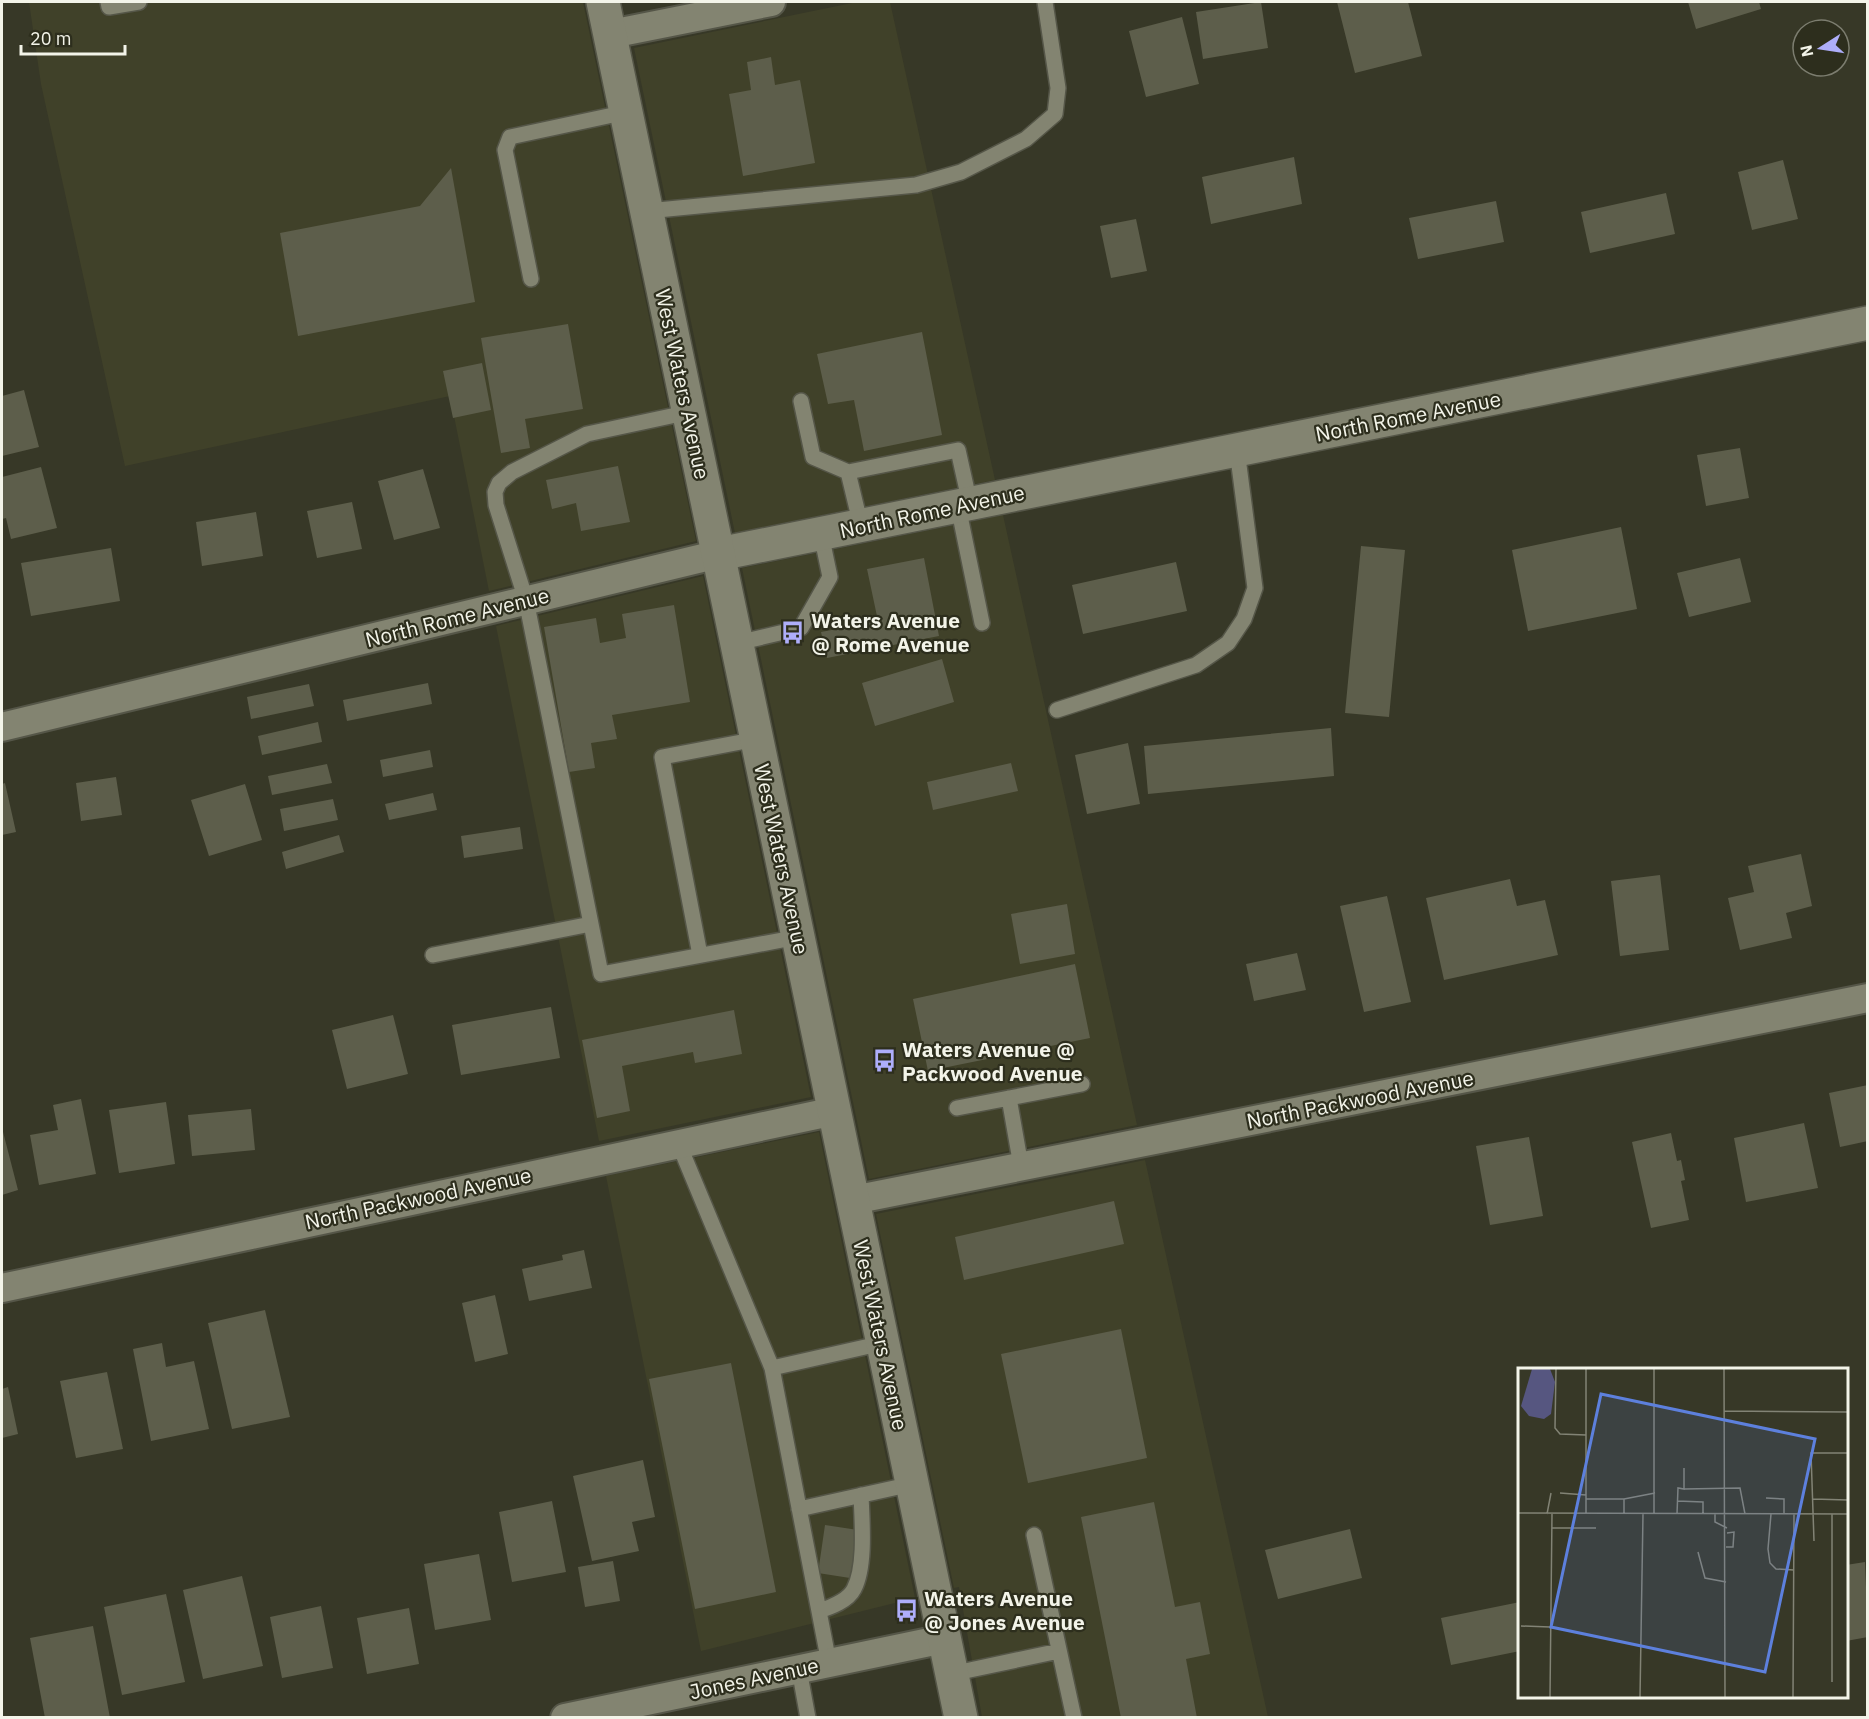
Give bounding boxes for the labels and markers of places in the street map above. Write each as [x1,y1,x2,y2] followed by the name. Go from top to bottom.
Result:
[811,606,970,658] place label: Waters Avenue @ Rome Avenue
[780,619,806,645] bus stop icon: Waters Avenue @ Rome Avenue
[902,1035,1083,1087] place label: Waters Avenue @ Packwood Avenue
[871,1048,897,1074] bus stop icon: Waters Avenue @ Packwood Avenue
[924,1584,1085,1636] place label: Waters Avenue @ Jones Avenue
[893,1597,919,1623] bus stop icon: Waters Avenue @ Jones Avenue

